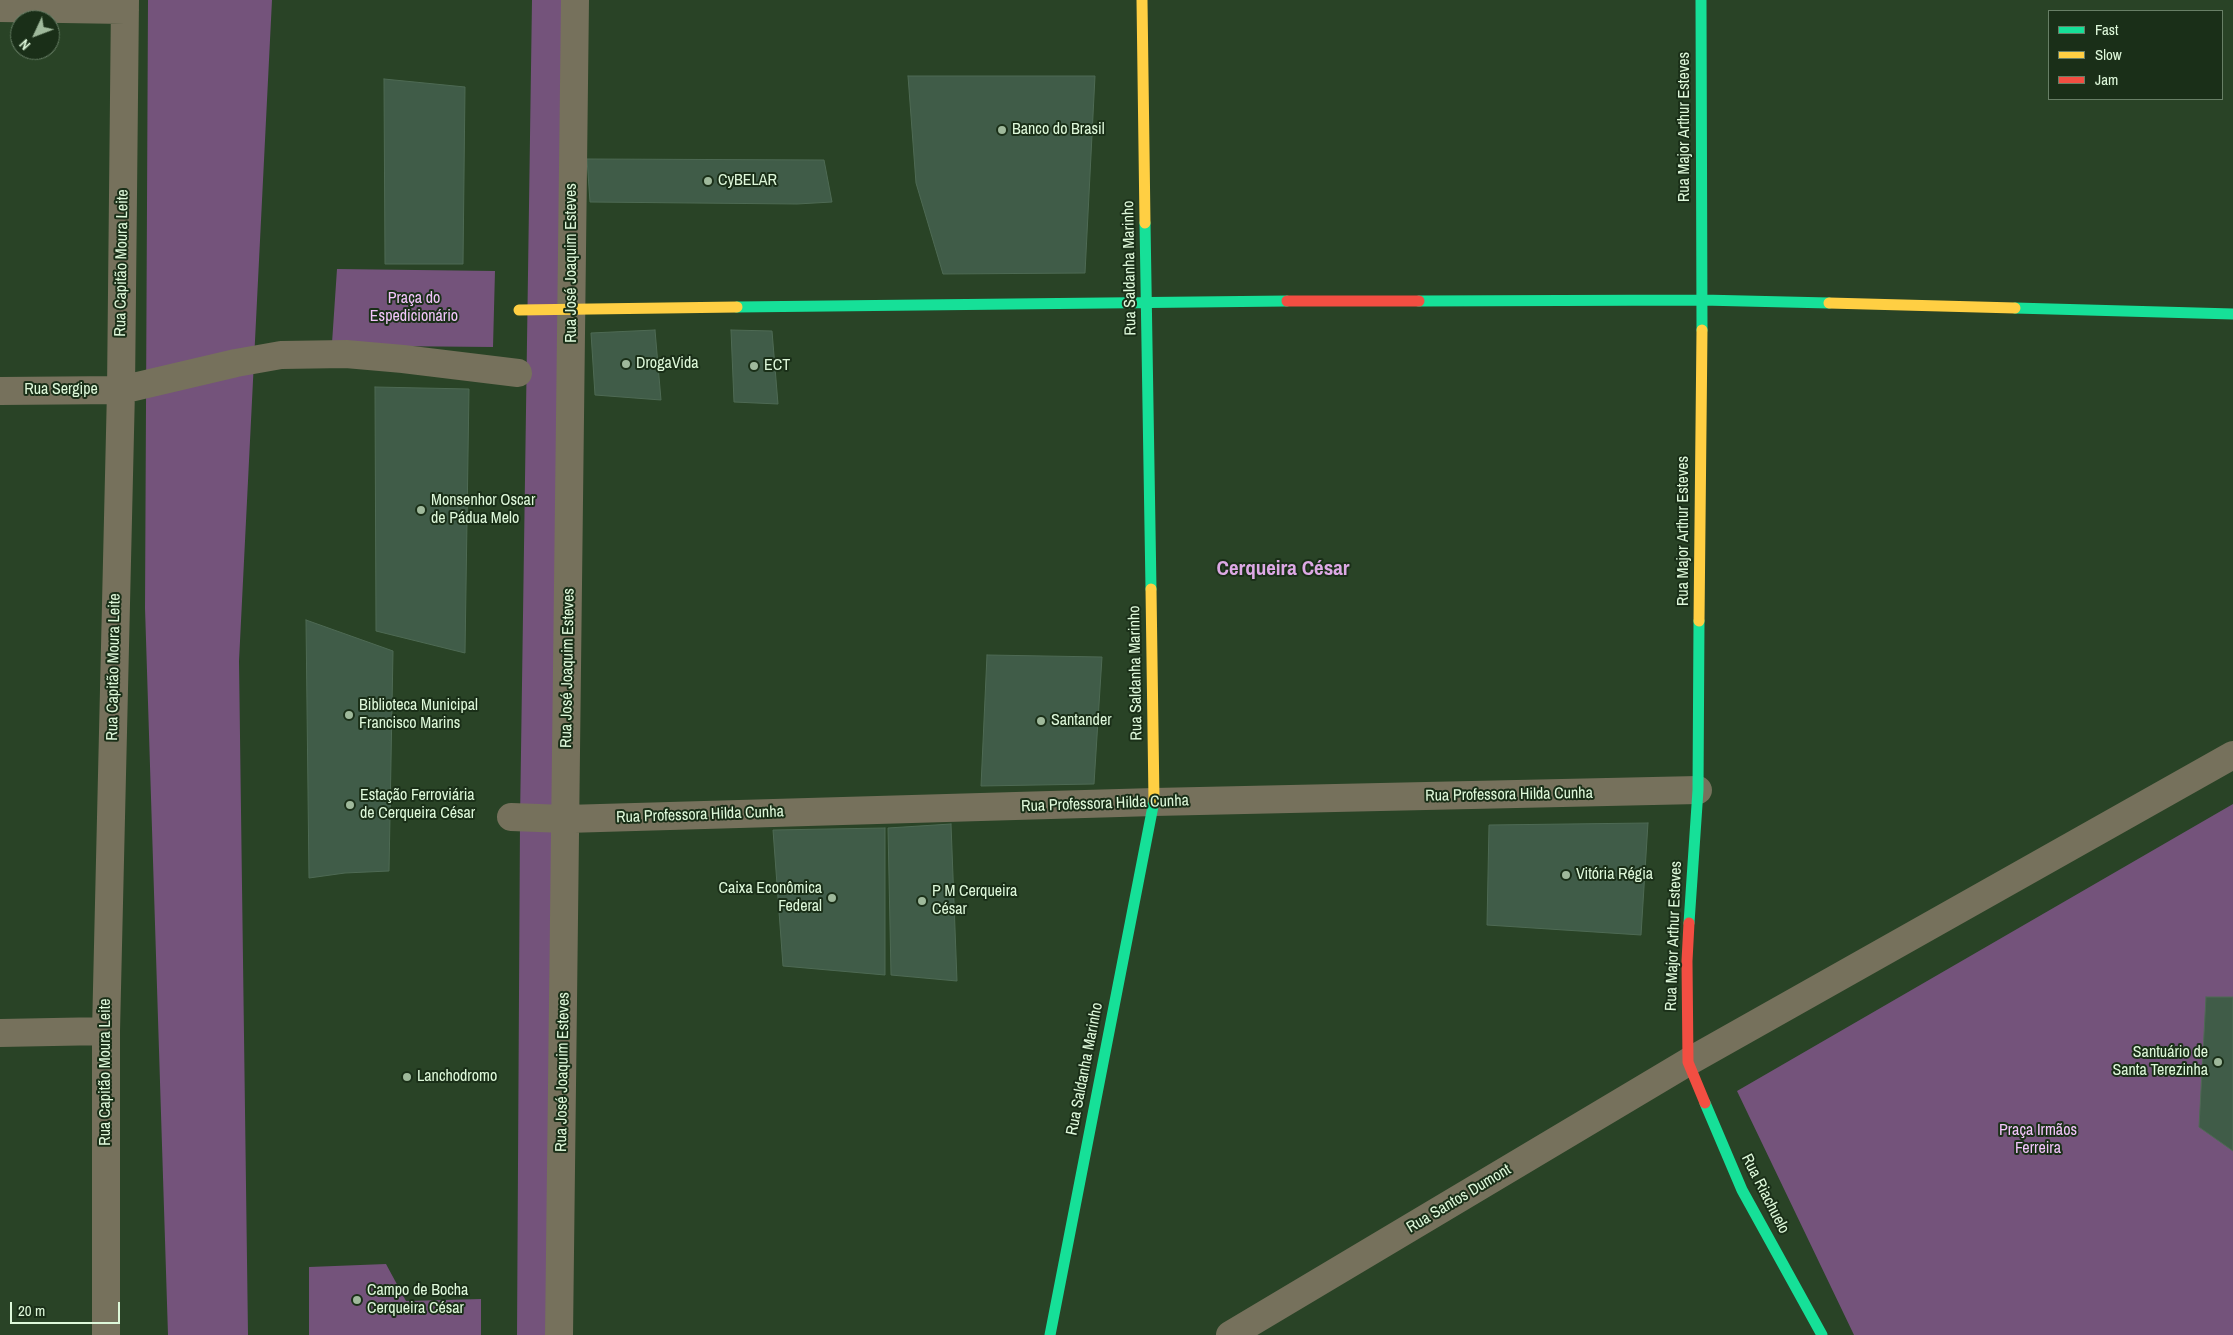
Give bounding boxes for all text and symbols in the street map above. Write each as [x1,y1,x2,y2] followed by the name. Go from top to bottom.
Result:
[10,10,60,60] north arrow
[2048,10,2223,100] legend
[2095,19,2118,40] text: Fast
[15,35,34,54] text: N
[2095,44,2122,65] text: Slow
[1675,52,1695,202] street label: Rua Major Arthur Esteves
[2095,69,2118,90] text: Jam
[1012,120,1105,140] place label: Banco do Brasil
[996,124,1008,136] marker: Banco do Brasil
[718,171,777,191] place label: CyBELAR
[702,175,714,187] marker: CyBELAR
[562,183,582,343] street label: Rua José Joaquim Esteves
[111,189,133,337] street label: Rua Capitão Moura Leite
[1119,200,1141,336] street label: Rua Saldanha Marinho
[370,289,458,327] park label: Praça do Espedicionário
[636,354,698,374] place label: DrogaVida
[764,356,790,376] place label: ECT
[620,358,632,370] marker: DrogaVida
[748,360,760,372] marker: ECT
[24,380,98,400] street label: Rua Sergipe
[1674,456,1694,606] street label: Rua Major Arthur Esteves
[431,491,535,529] place label: Monsenhor Oscar de Pádua Melo
[415,504,427,516] marker: Monsenhor Oscar de Pádua Melo
[1216,556,1350,582] district label: Cerqueira César
[557,588,579,748] street label: Rua José Joaquim Esteves
[103,593,125,741] street label: Rua Capitão Moura Leite
[1125,605,1147,741] street label: Rua Saldanha Marinho
[359,696,478,734] place label: Biblioteca Municipal Francisco Marins
[343,709,355,721] marker: Biblioteca Municipal Francisco Marins
[1051,711,1112,731] place label: Santander
[1035,715,1047,727] marker: Santander
[1425,784,1593,806] street label: Rua Professora Hilda Cunha
[360,786,475,824] place label: Estação Ferroviária de Cerqueira César
[1021,791,1189,817] street label: Rua Professora Hilda Cunha
[344,799,356,811] marker: Estação Ferroviária de Cerqueira César
[616,802,784,828] street label: Rua Professora Hilda Cunha
[1662,861,1686,1011] street label: Rua Major Arthur Esteves
[1576,865,1653,885] place label: Vitória Régia
[1560,869,1572,881] marker: Vitória Régia
[718,879,822,917] place label: Caixa Econômica Federal
[932,882,1017,920] place label: P M Cerqueira César
[826,892,838,904] marker: Caixa Econômica Federal
[916,895,928,907] marker: P M Cerqueira César
[552,992,574,1152] street label: Rua José Joaquim Esteves
[96,998,116,1146] street label: Rua Capitão Moura Leite
[1063,1001,1107,1137] street label: Rua Saldanha Marinho
[2112,1043,2208,1081] place label: Santuário de Santa Terezinha
[2212,1056,2224,1068] marker: Santuário de Santa Terezinha
[417,1067,497,1087] place label: Lanchodromo
[401,1071,413,1083] marker: Lanchodromo
[1999,1121,2077,1159] park label: Praça Irmãos Ferreira
[1737,1151,1793,1237] street label: Rua Riachuelo
[1403,1160,1515,1238] street label: Rua Santos Dumont
[367,1281,468,1319] place label: Campo de Bocha Cerqueira César
[12,1292,122,1324] scale bar
[351,1294,363,1306] marker: Campo de Bocha Cerqueira César
[18,1300,45,1321] text: 20 m

